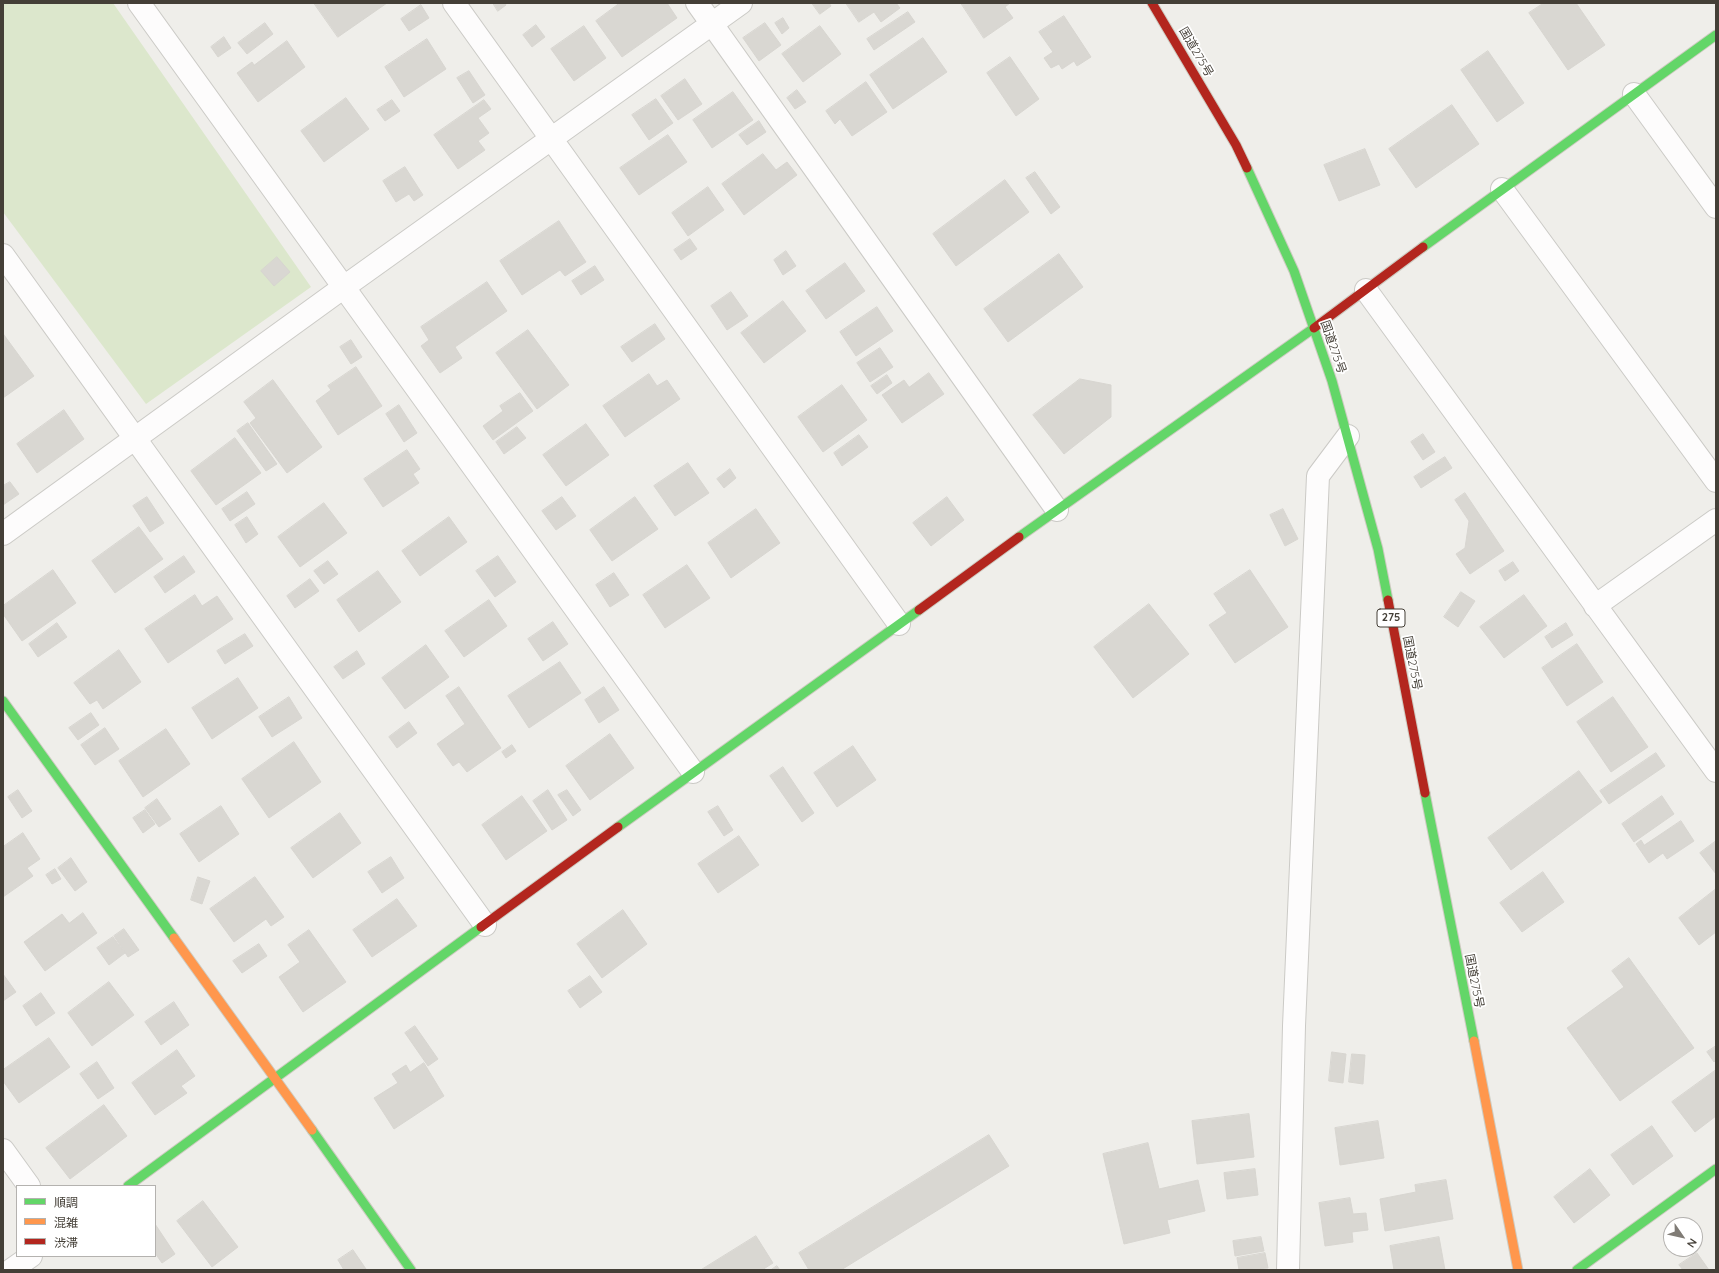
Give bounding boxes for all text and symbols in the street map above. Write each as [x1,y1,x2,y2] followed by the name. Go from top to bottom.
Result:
[1176,25,1216,79] street label: 国道275号
[1317,319,1349,375] street label: 国道275号
[1377,609,1405,627] road number: 275
[1400,635,1424,691] street label: 国道275号
[1462,953,1486,1009] street label: 国道275号
[16,1185,156,1257] legend
[54,1195,78,1210] text: 順調
[54,1215,78,1230] text: 混雑
[1663,1217,1703,1257] north arrow
[54,1235,78,1250] text: 渋滞
[1684,1236,1700,1250] text: N

